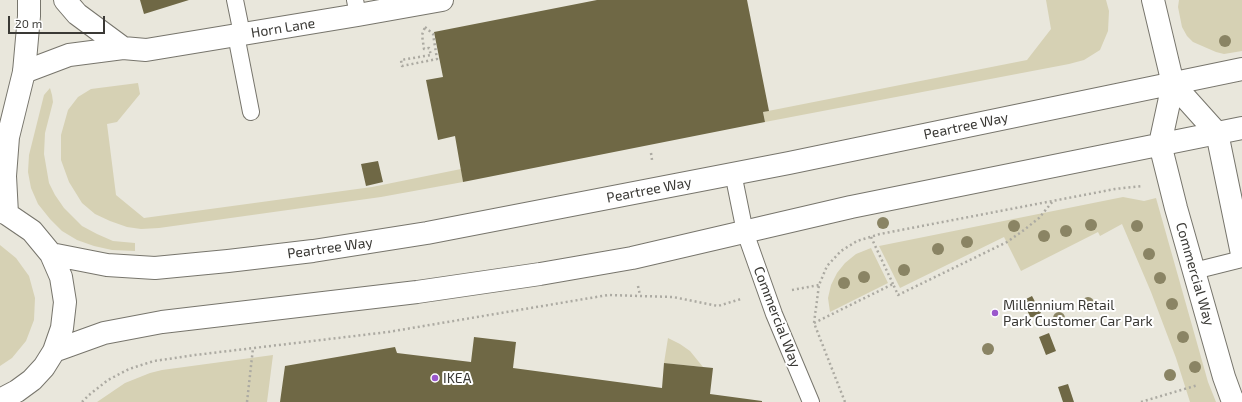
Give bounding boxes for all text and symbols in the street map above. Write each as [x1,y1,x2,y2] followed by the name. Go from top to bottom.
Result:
[10,8,107,34] scale bar
[250,15,316,41] street label: Horn Lane
[15,16,42,30] text: 20 m
[922,109,1010,143] street label: Peartree Way
[605,174,693,206] street label: Peartree Way
[1172,220,1218,328] street label: Commercial Way
[286,234,374,262] street label: Peartree Way
[750,264,804,370] street label: Commercial Way
[1003,297,1153,330] place label: Millennium Retail Park Customer Car Park
[990,308,1000,318] marker: Millennium Retail Park Customer Car Park
[443,370,471,386] place label: IKEA
[430,373,440,383] marker: IKEA

